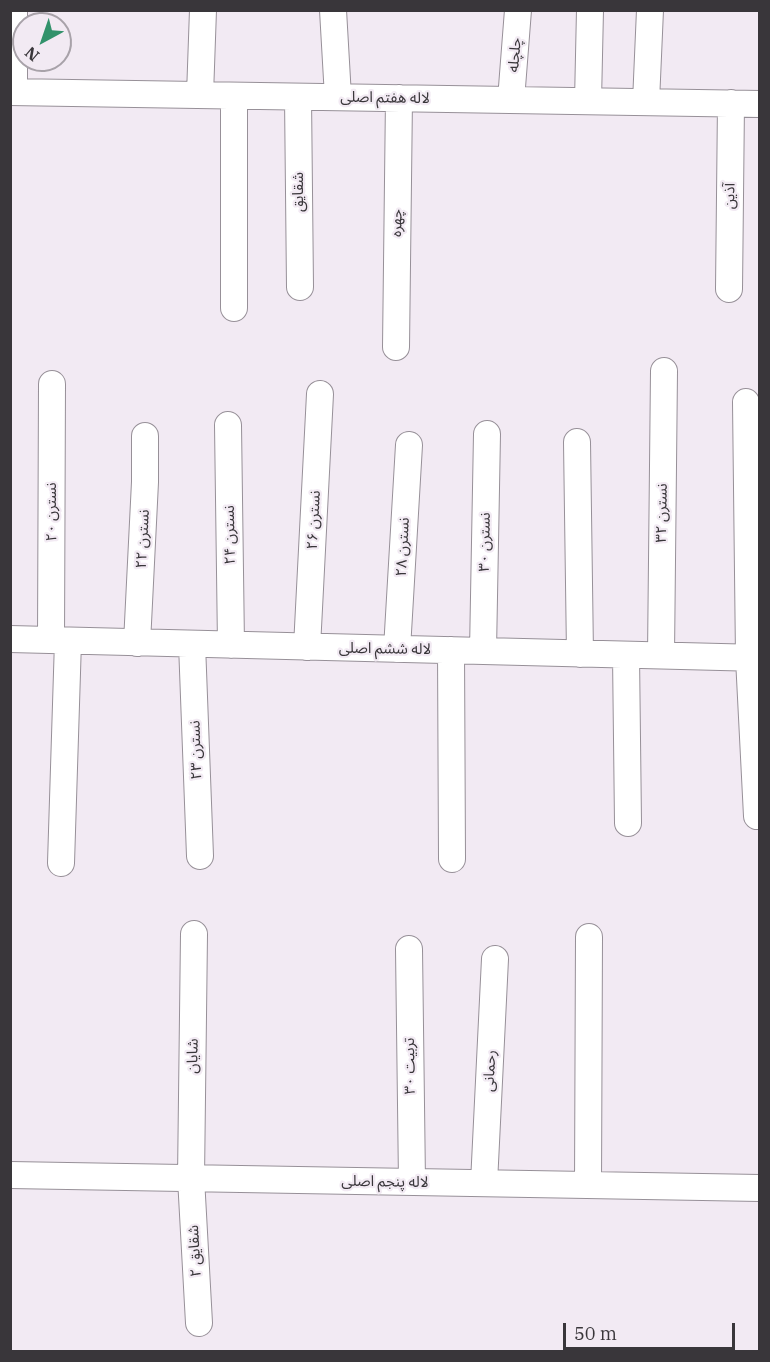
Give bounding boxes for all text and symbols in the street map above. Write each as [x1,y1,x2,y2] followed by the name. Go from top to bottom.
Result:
[12,12,72,72] north arrow
[505,37,525,73] street label: چلچله
[20,43,43,66] text: N
[340,88,430,108] street label: لاله هفتم اصلی
[290,172,308,212] street label: شقایق
[721,183,739,209] street label: آذین
[388,209,406,237] street label: چهره
[43,482,61,542] street label: نسترن ۲۰
[652,483,672,543] street label: نسترن ۳۲
[303,490,325,550] street label: نسترن ۲۶
[220,505,240,565] street label: نسترن ۲۴
[132,509,154,569] street label: نسترن ۲۲
[475,512,495,572] street label: نسترن ۳۰
[392,517,414,577] street label: نسترن ۲۸
[339,639,431,659] street label: لاله ششم اصلی
[186,720,206,780] street label: نسترن ۲۳
[184,1038,202,1074] street label: شایان
[401,1038,419,1094] street label: تربیت ۳۰
[480,1050,500,1092] street label: رحمانی
[341,1172,429,1192] street label: لاله پنجم اصلی
[185,1224,205,1278] street label: شقایق ۲
[566,1311,738,1349] scale bar
[574,1322,617,1345] text: 50 m

